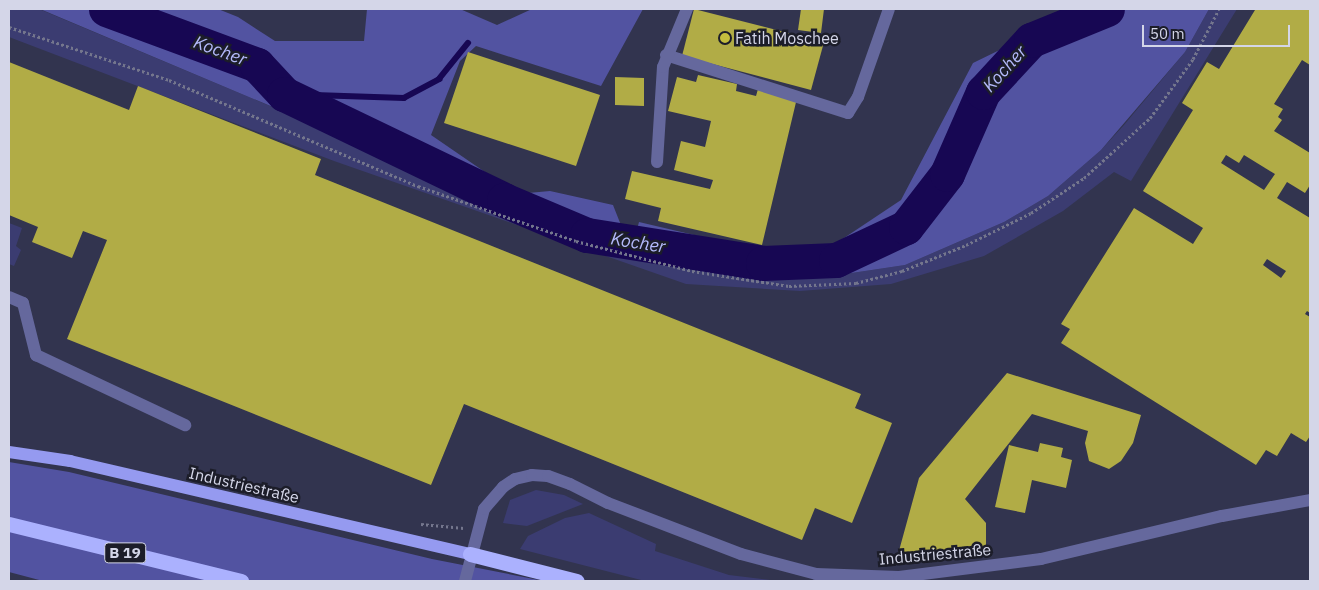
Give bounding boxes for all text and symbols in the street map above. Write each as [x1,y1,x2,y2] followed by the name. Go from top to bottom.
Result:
[1144,15,1292,47] scale bar
[1150,24,1185,43] text: 50 m
[735,28,839,48] place label: Fatih Moschee
[190,31,250,71] water label: Kocher
[719,32,731,44] marker: Fatih Moschee
[979,41,1031,97] water label: Kocher
[609,228,667,258] water label: Kocher
[187,463,301,507] street label: Industriestraße
[104,540,146,566] road number: B 19
[878,540,992,568] street label: Industriestraße

